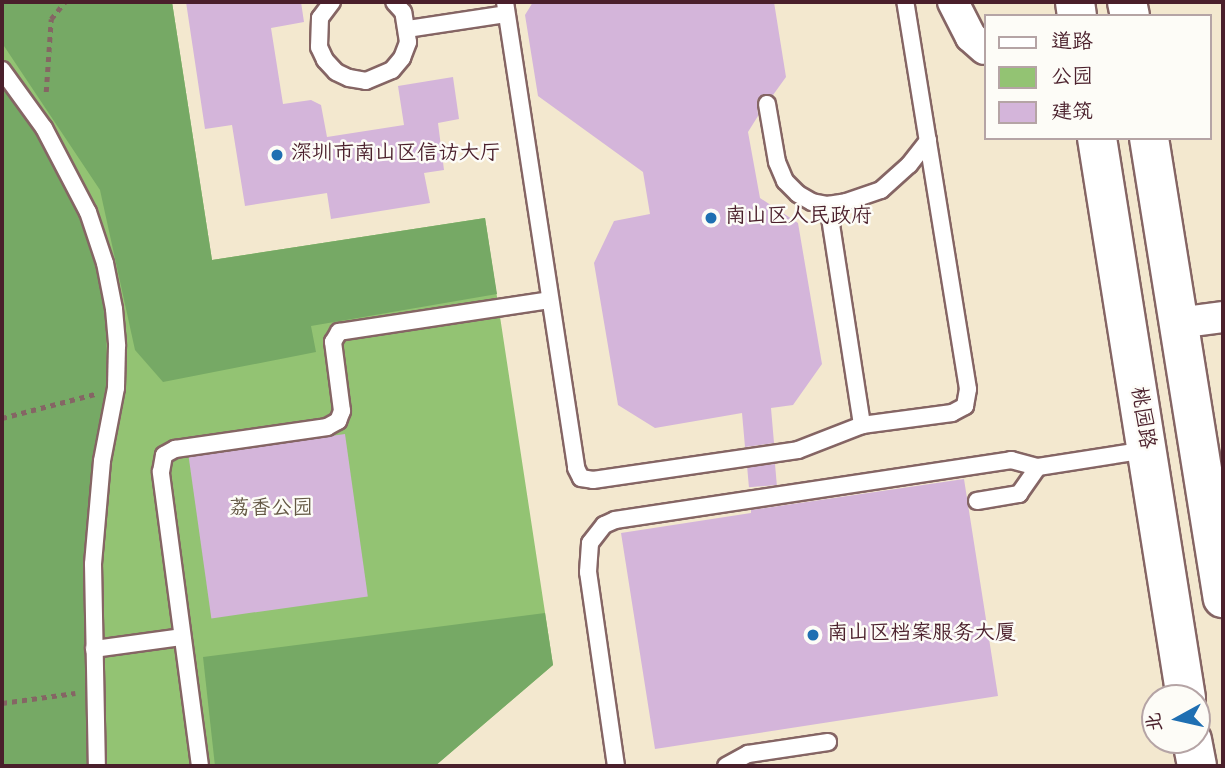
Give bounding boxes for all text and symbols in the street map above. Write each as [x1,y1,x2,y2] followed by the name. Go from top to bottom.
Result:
[984,14,1211,140] legend
[1051,29,1093,59] text: 道路
[1051,64,1093,94] text: 公园
[1051,99,1093,129] text: 建筑
[291,142,501,168] place label: 深圳市南山区信访大厅
[269,147,285,163] marker: 深圳市南山区信访大厅
[725,205,872,231] place label: 南山区人民政府
[703,210,719,226] marker: 南山区人民政府
[1124,385,1158,451] street label: 桃园路
[229,497,313,523] park label: 荔香公园
[827,622,1016,648] place label: 南山区档案服务大厦
[805,627,821,643] marker: 南山区档案服务大厦
[1141,684,1211,754] north arrow
[1142,710,1171,733] text: 北

